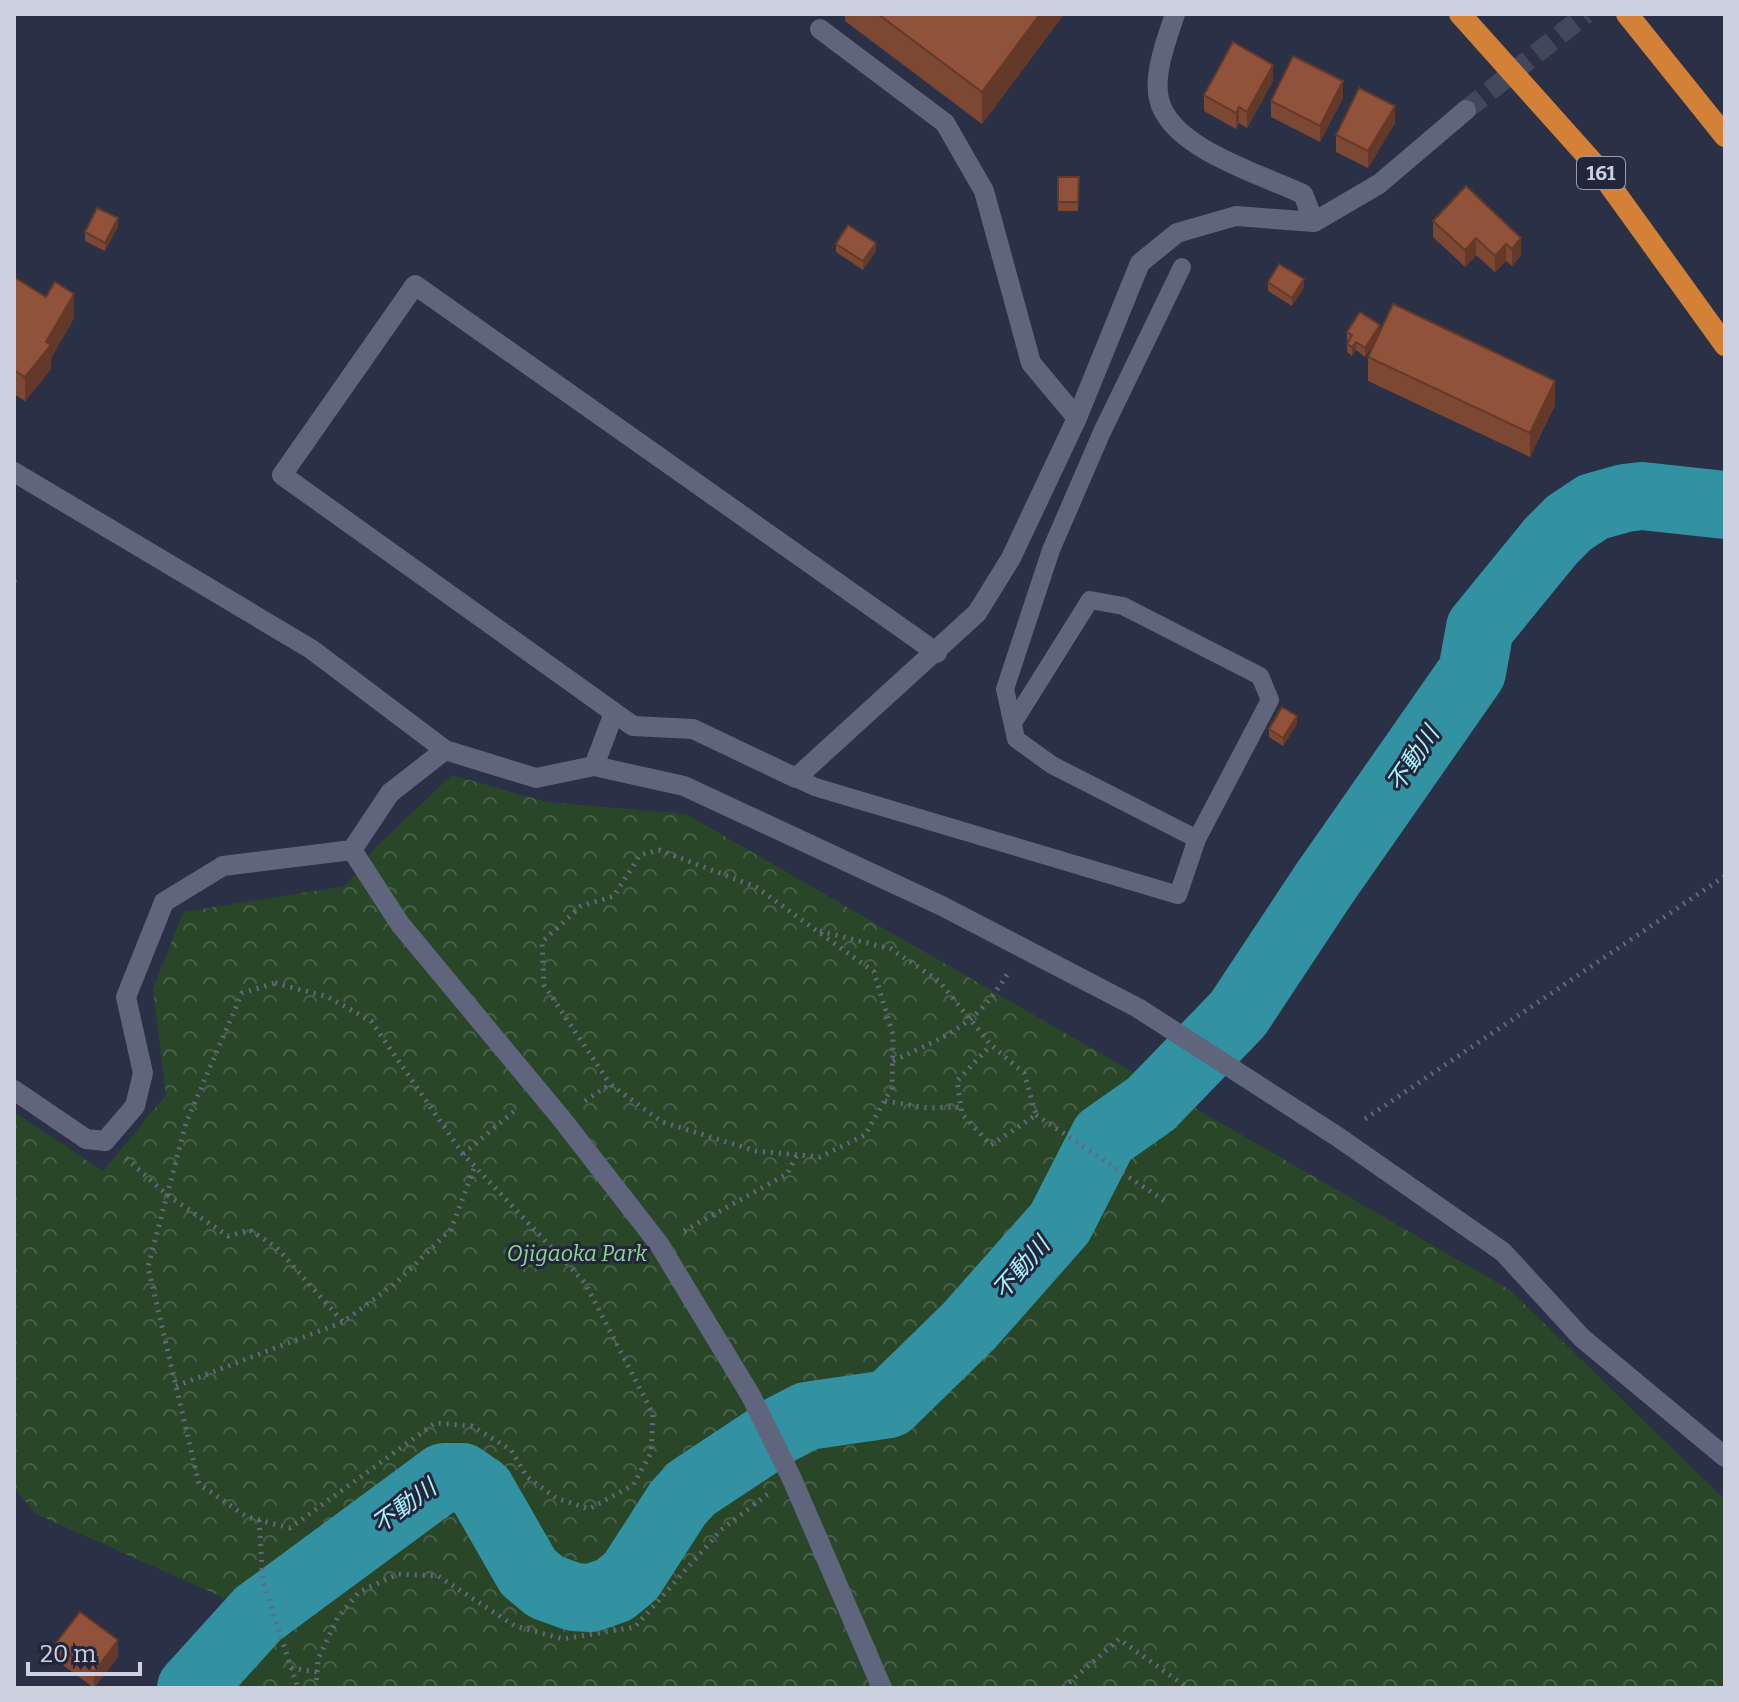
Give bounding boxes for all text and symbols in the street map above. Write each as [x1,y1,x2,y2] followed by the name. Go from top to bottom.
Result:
[1577,157,1625,189] road number: 161
[1381,719,1446,797] water label: 不動川
[987,1229,1057,1304] water label: 不動川
[507,1240,648,1267] park label: Ojigaoka Park
[367,1472,444,1538] water label: 不動川
[28,1626,140,1676] scale bar
[40,1640,96,1668] text: 20 m

